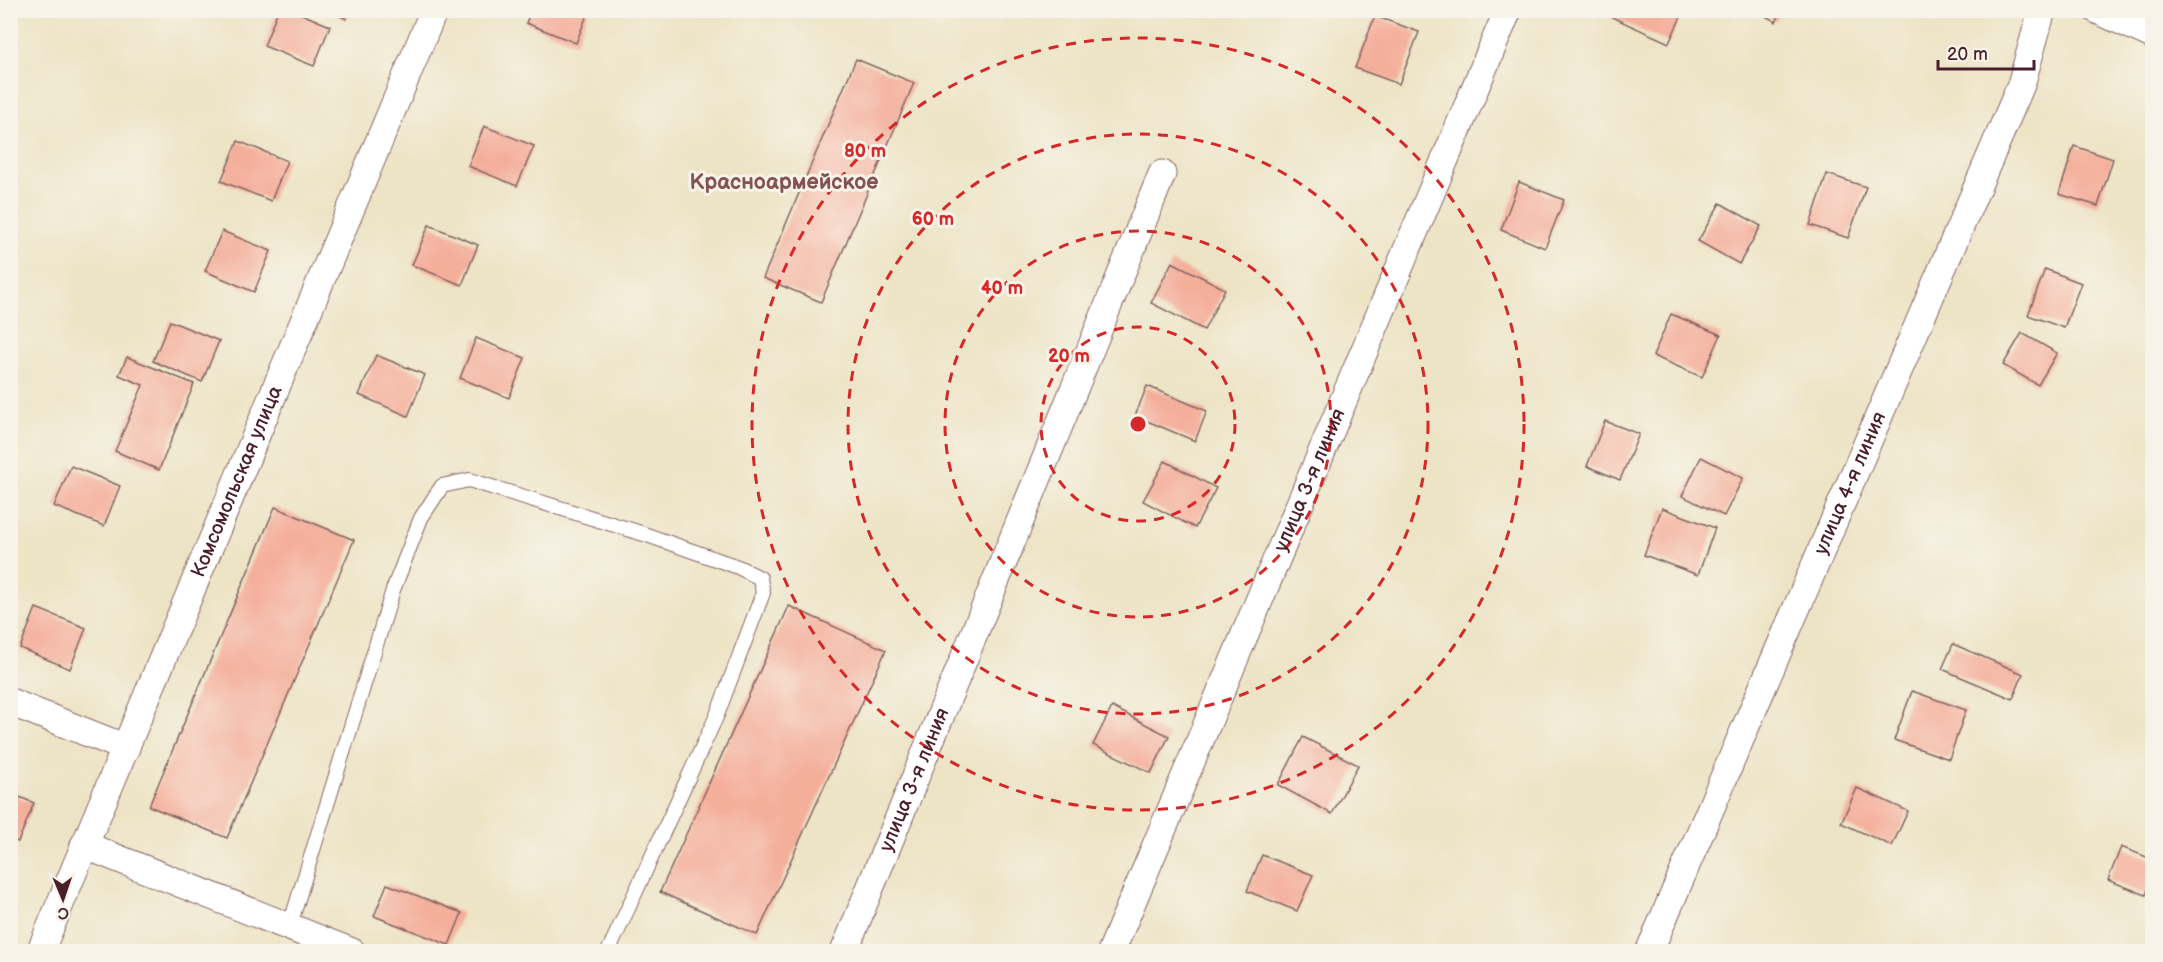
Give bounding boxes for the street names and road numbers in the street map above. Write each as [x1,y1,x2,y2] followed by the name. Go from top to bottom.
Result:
[186,382,288,581] street label: Комсомольская улица
[1269,405,1351,555] street label: улица 3-я линия
[1809,408,1891,558] street label: улица 4-я линия
[874,704,954,855] street label: улица 3-я линия

